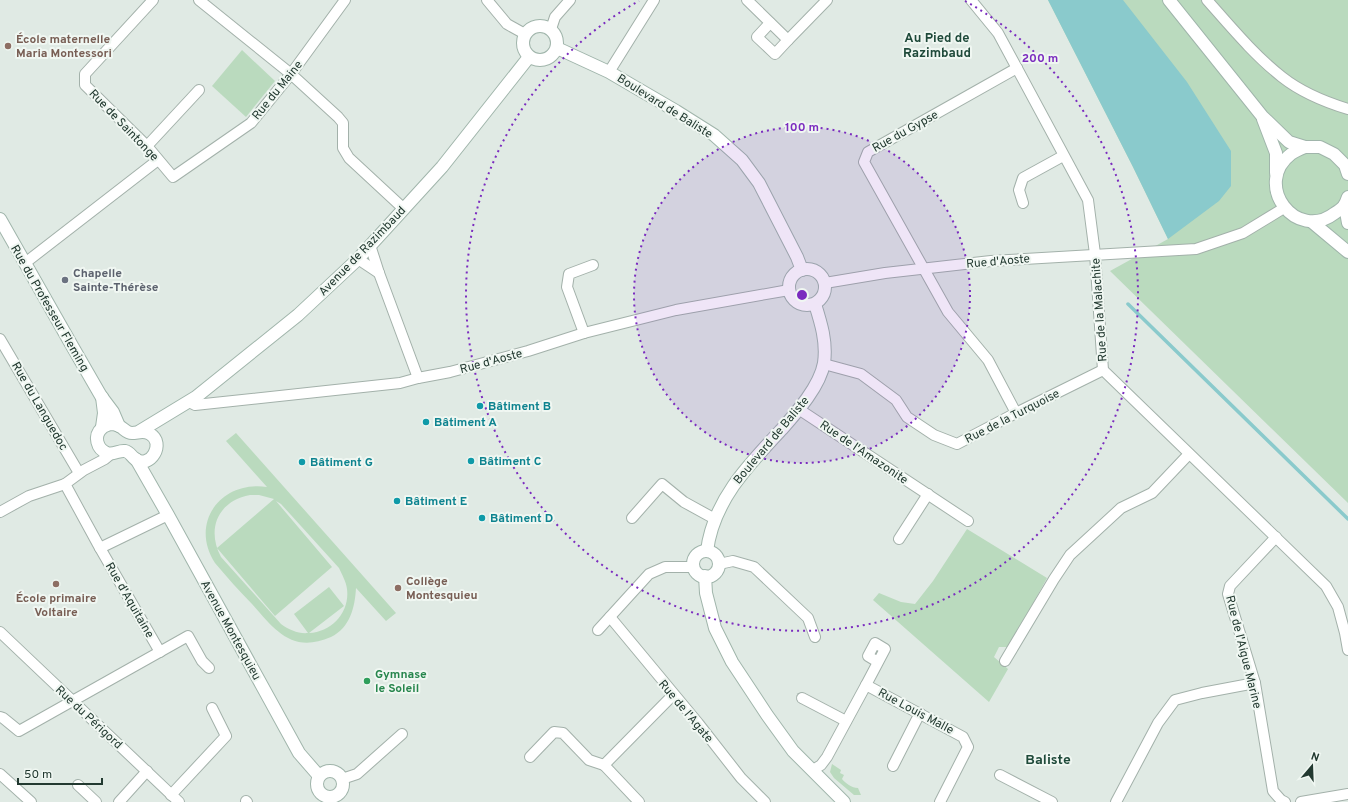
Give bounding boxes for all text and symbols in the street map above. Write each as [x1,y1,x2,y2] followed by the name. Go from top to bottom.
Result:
[903,31,971,62] district label: Au Pied de Razimbaud
[16,32,112,62] place label: École maternelle Maria Montessori
[3,41,13,51] marker: École maternelle Maria Montessori
[1022,51,1058,67] text: 200 m
[249,58,307,124] street label: Rue du Maine
[614,71,715,143] street label: Boulevard de Baliste
[85,86,162,165] street label: Rue de Saintonge
[870,107,941,157] street label: Rue du Gypse
[785,120,819,136] text: 100 m
[316,203,410,300] street label: Avenue de Razimbaud
[6,242,92,375] street label: Rue du Professeur Fleming
[965,251,1031,273] street label: Rue d'Aoste
[1088,258,1112,362] street label: Rue de la Malachite
[73,266,159,296] place label: Chapelle Sainte-Thérèse
[60,275,70,285] marker: Chapelle Sainte-Thérèse
[795,288,809,302] centre of rings
[458,346,524,378] street label: Rue d'Aoste
[7,359,71,454] street label: Rue du Languedoc
[962,386,1063,448] street label: Rue de la Turquoise
[730,393,813,488] street label: Boulevard de Baliste
[488,399,551,415] place label: Bâtiment B
[475,401,485,411] marker: Bâtiment B
[434,415,497,431] place label: Bâtiment A
[421,417,431,427] marker: Bâtiment A
[816,417,911,488] street label: Rue de l'Amazonite
[479,454,542,470] place label: Bâtiment C
[310,455,373,471] place label: Bâtiment G
[466,456,476,466] marker: Bâtiment C
[297,457,307,467] marker: Bâtiment G
[405,494,467,510] place label: Bâtiment E
[392,496,402,506] marker: Bâtiment E
[490,511,553,527] place label: Bâtiment D
[477,513,487,523] marker: Bâtiment D
[101,560,157,641] street label: Rue d'Aquitaine
[406,574,478,604] place label: Collège Montesquieu
[196,578,264,683] street label: Avenue Montesquieu
[51,579,61,589] marker: École primaire Voltaire
[393,583,403,593] marker: Collège Montesquieu
[16,591,97,621] place label: École primaire Voltaire
[1221,594,1265,711] street label: Rue de l'Aigue Marine
[375,667,427,697] place label: Gymnase le Soleil
[362,676,372,686] marker: Gymnase le Soleil
[654,677,716,746] street label: Rue de l'Agate
[51,682,125,753] street label: Rue du Périgord
[875,685,956,739] street label: Rue Louis Malle
[1292,746,1332,786] north arrow
[1309,750,1321,765] text: N
[1025,752,1071,769] district label: Baliste
[18,760,102,786] scale bar
[24,767,52,783] text: 50 m

